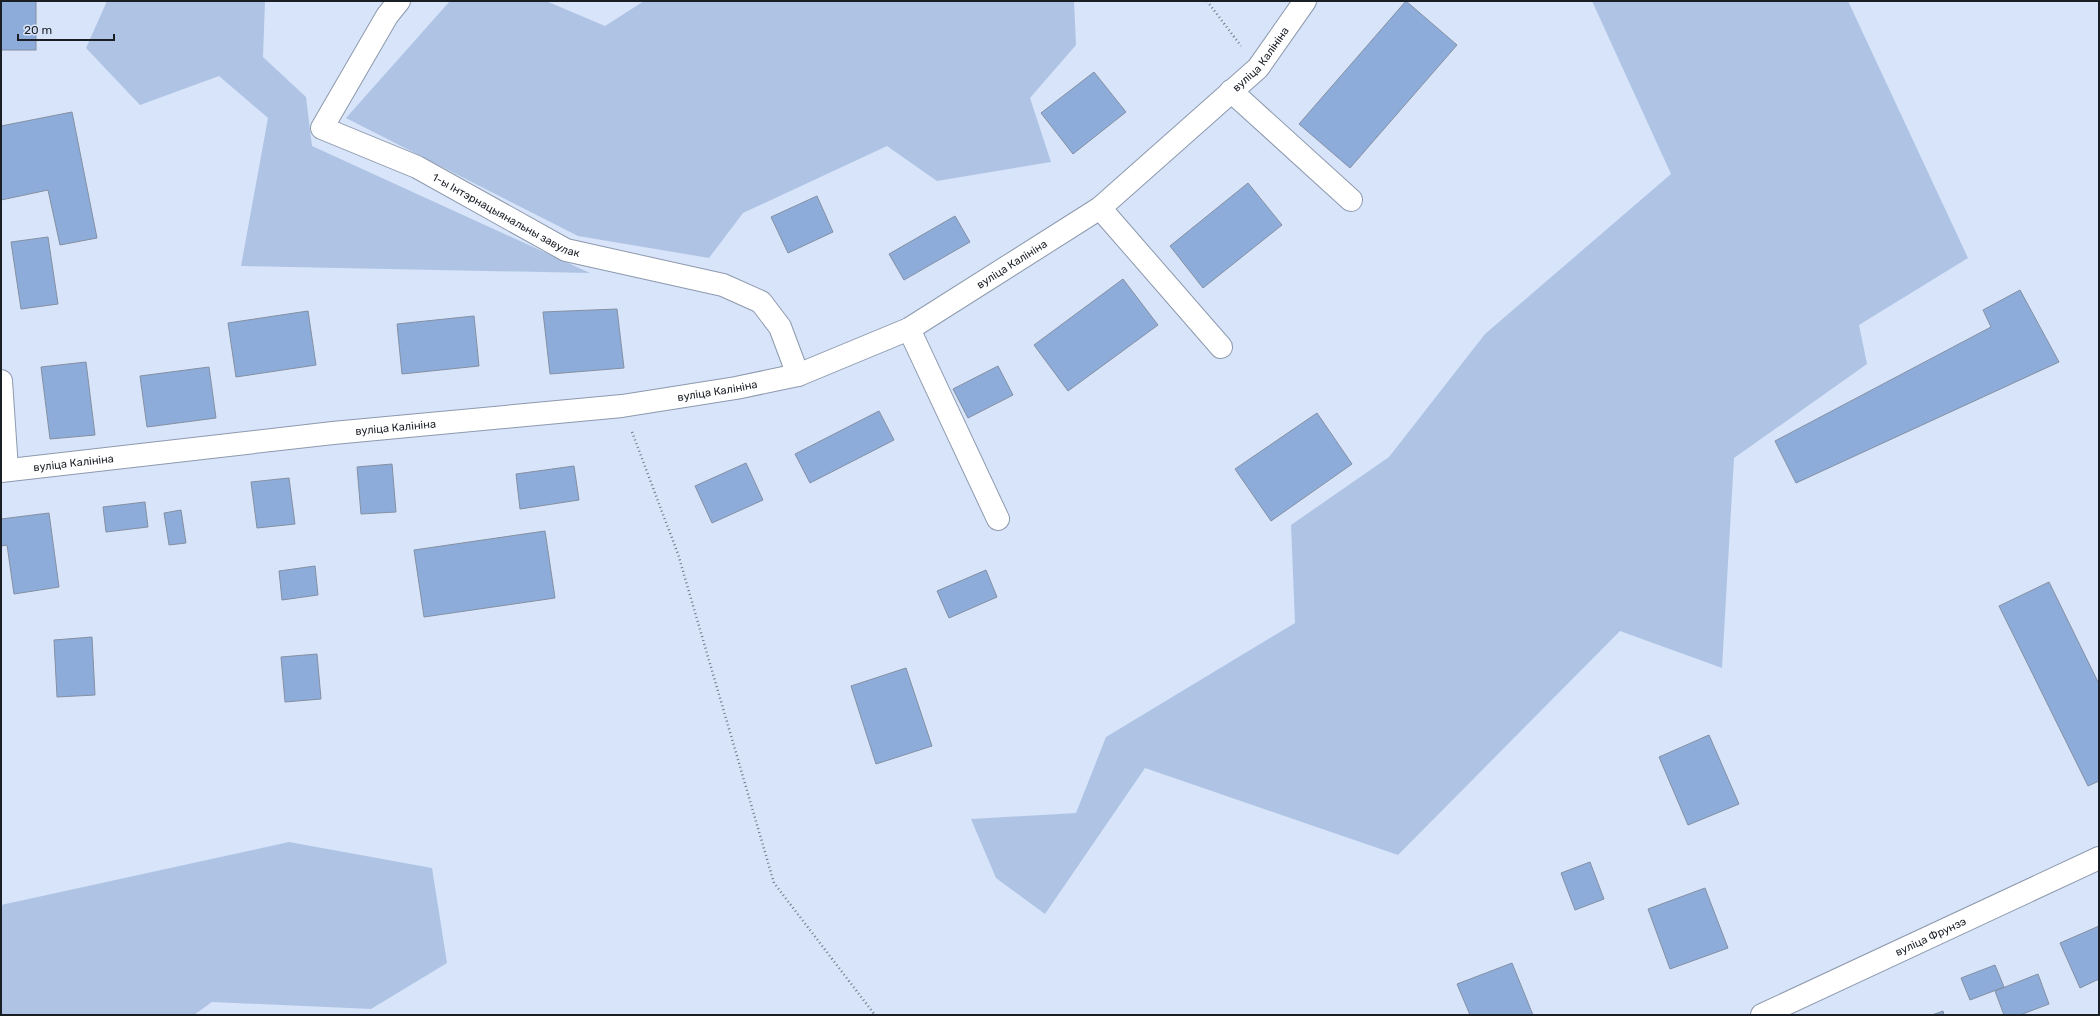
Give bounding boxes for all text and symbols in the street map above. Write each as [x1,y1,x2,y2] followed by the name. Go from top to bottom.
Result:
[18,16,114,42] scale bar
[24,23,52,37] text: 20 m
[1230,24,1291,94] street label: вуліца Калініна
[430,170,581,259] street label: 1-ы Інтэрнацыянальны завулак
[974,237,1049,291] street label: вуліца Калініна
[676,377,758,404] street label: вуліца Калініна
[355,417,436,437] street label: вуліца Калініна
[33,452,114,474] street label: вуліца Калініна
[1893,914,1968,959] street label: вуліца Фрунзэ

